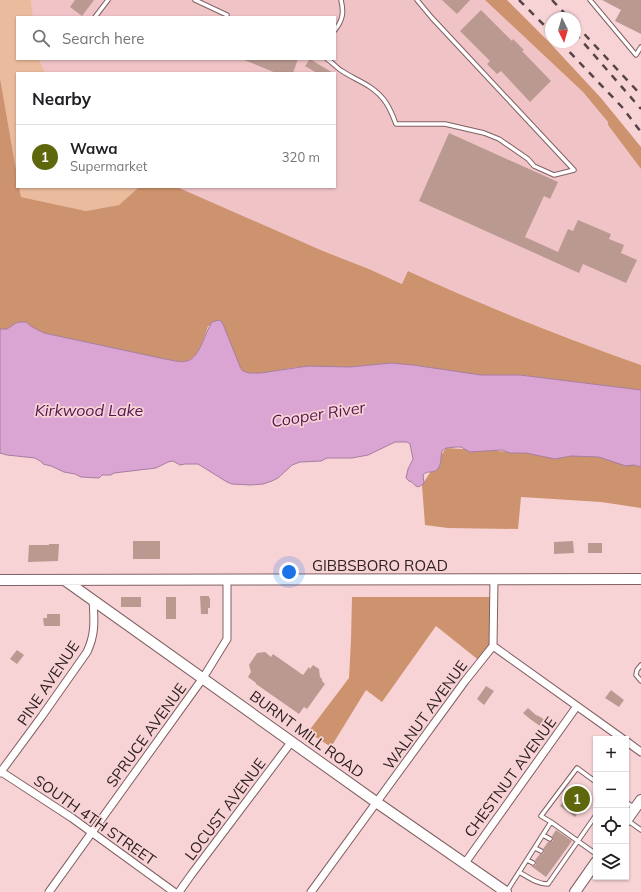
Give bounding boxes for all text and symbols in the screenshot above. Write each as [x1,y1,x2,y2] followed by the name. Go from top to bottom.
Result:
[545,12,581,48] north arrow
[16,16,336,60] search box
[30,27,52,49] icon: search
[62,29,144,48] text: Search here
[32,88,91,109] text: Nearby
[70,139,118,158] text: Wawa
[41,149,49,165] text: 1
[282,149,320,165] text: 320 m
[70,158,147,174] text: Supermarket
[270,397,368,431] water label: Cooper River
[35,400,144,420] water label: Kirkwood Lake
[312,556,448,575] street label: GIBBSBORO ROAD
[279,562,299,582] your location
[13,637,83,729] street label: PINE AVENUE
[379,656,471,773] street label: WALNUT AVENUE
[102,679,190,791] street label: SPRUCE AVENUE
[246,686,368,782] street label: BURNT MILL ROAD
[460,713,560,841] street label: CHESTNUT AVENUE
[593,736,629,880] map controls
[593,736,629,772] button: +
[180,754,270,864] street label: LOCUST AVENUE
[30,771,160,869] street label: SOUTH 4TH STREET
[593,772,629,808] button: −
[564,784,590,814] pin: 1
[593,808,629,844] button: locate
[593,844,629,880] button: layers

